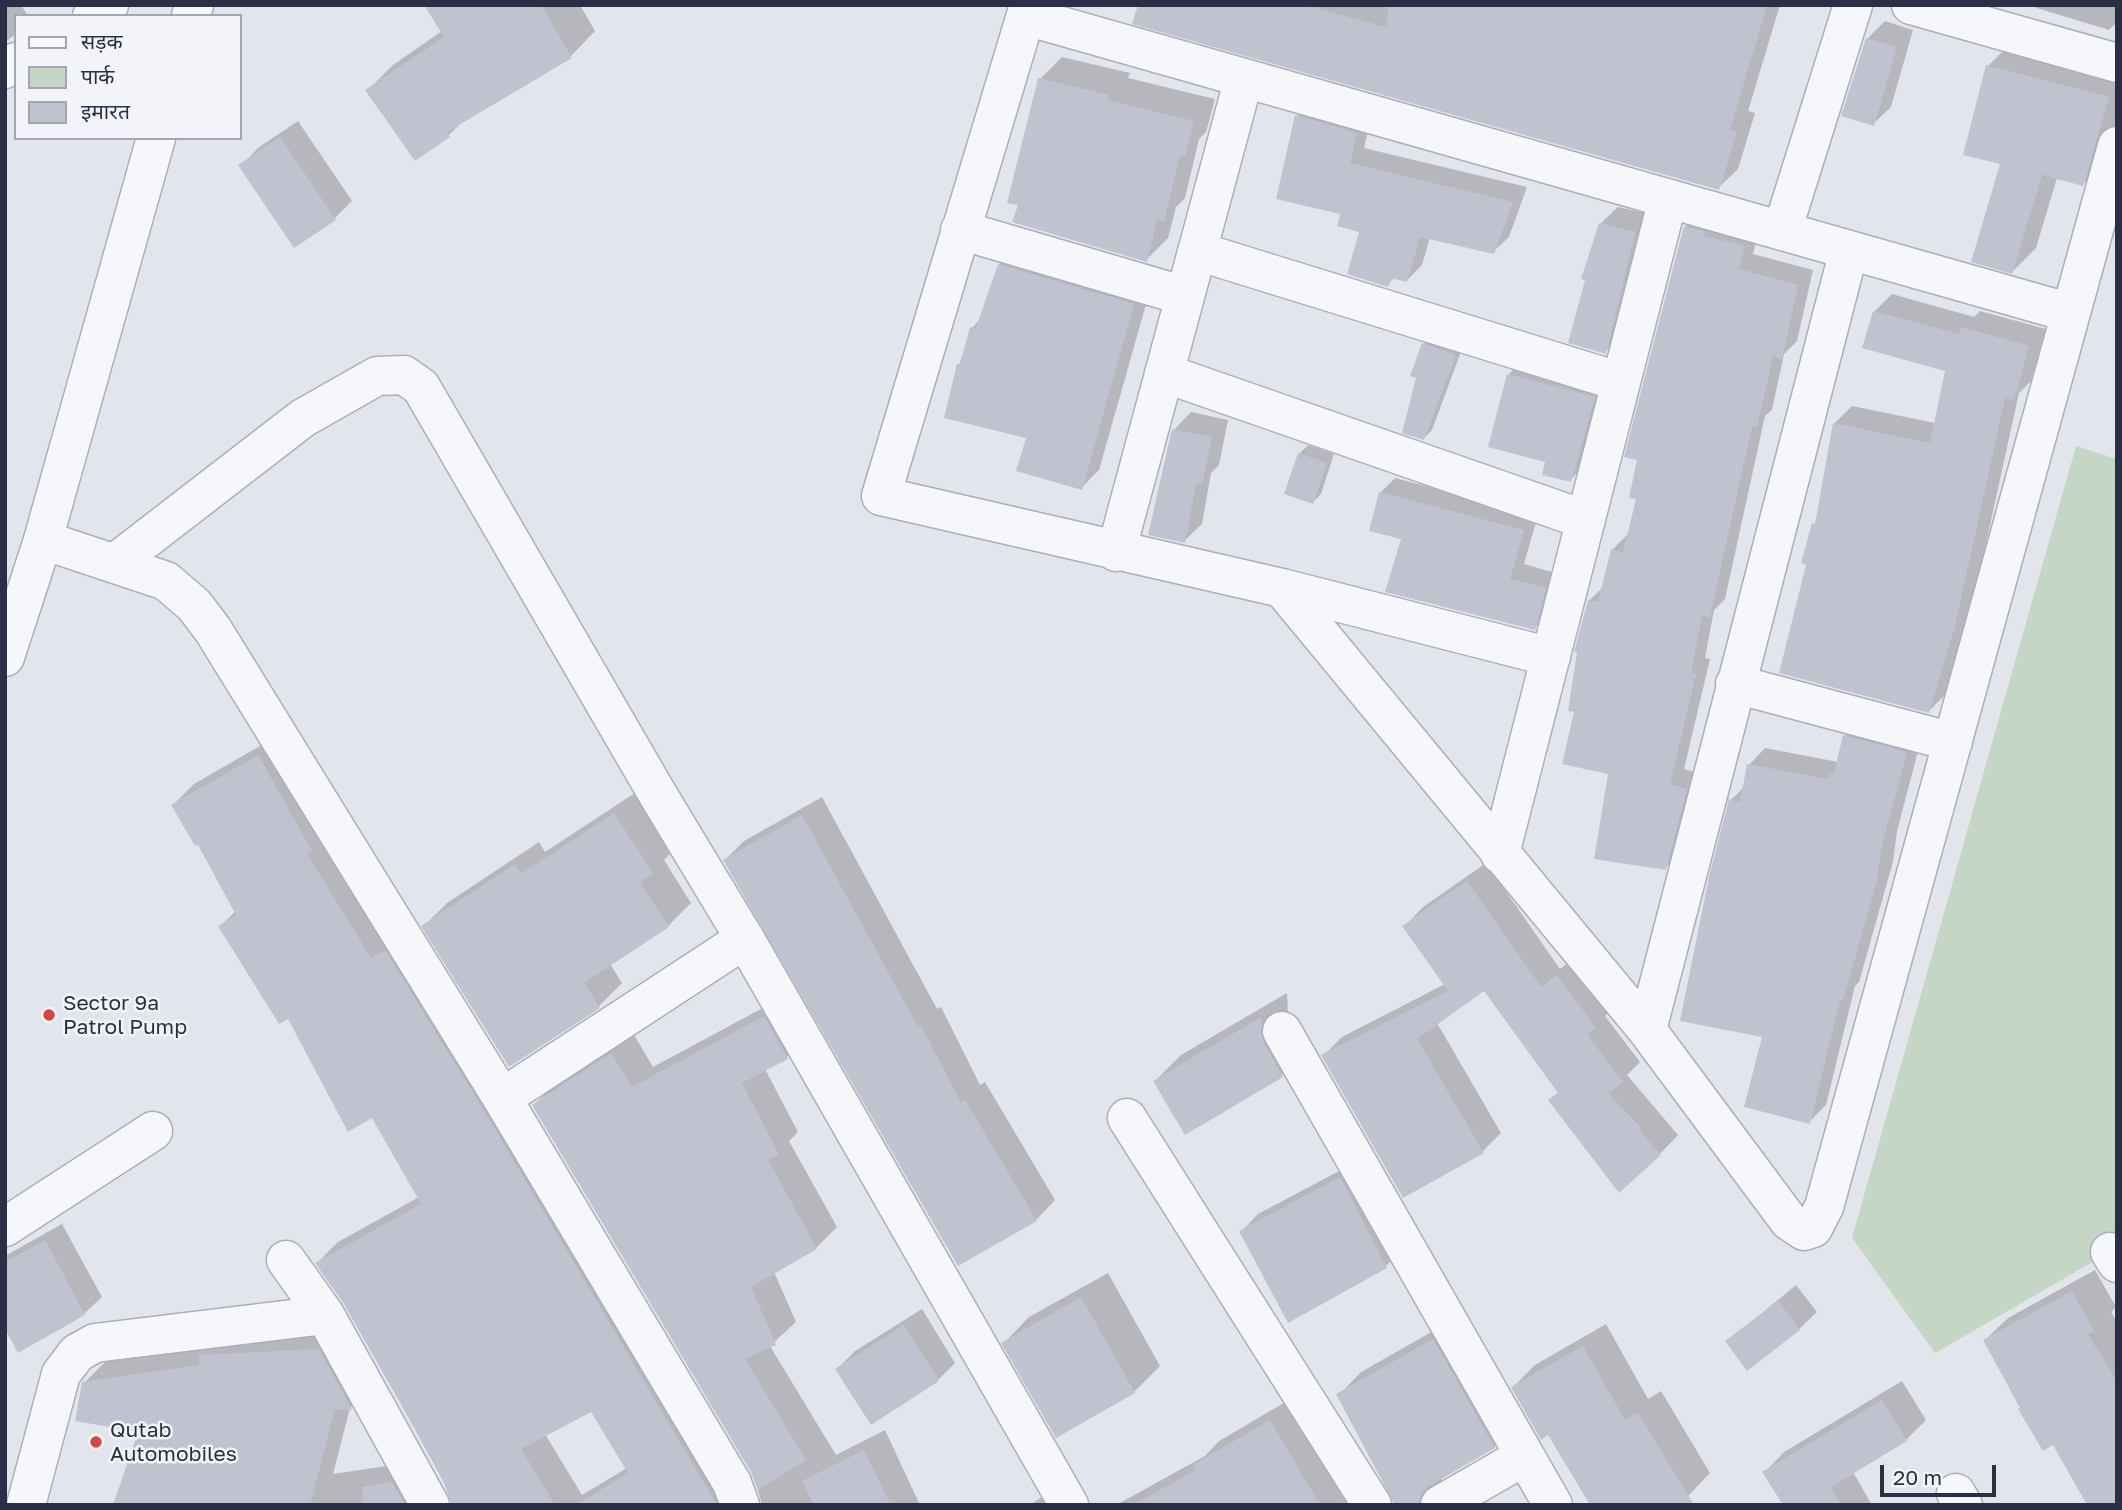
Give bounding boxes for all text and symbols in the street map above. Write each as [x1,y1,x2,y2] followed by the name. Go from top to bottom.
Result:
[14,14,242,140] legend
[81,28,123,54] text: सड़क
[81,63,115,89] text: पार्क
[81,98,130,124] text: इमारत
[63,990,187,1040] place label: Sector 9a Patrol Pump
[41,1007,57,1023] marker: Sector 9a Patrol Pump
[110,1417,237,1467] place label: Qutab Automobiles
[88,1434,104,1450] marker: Qutab Automobiles
[1884,1450,2000,1494] scale bar
[1893,1464,1942,1490] text: 20 m

